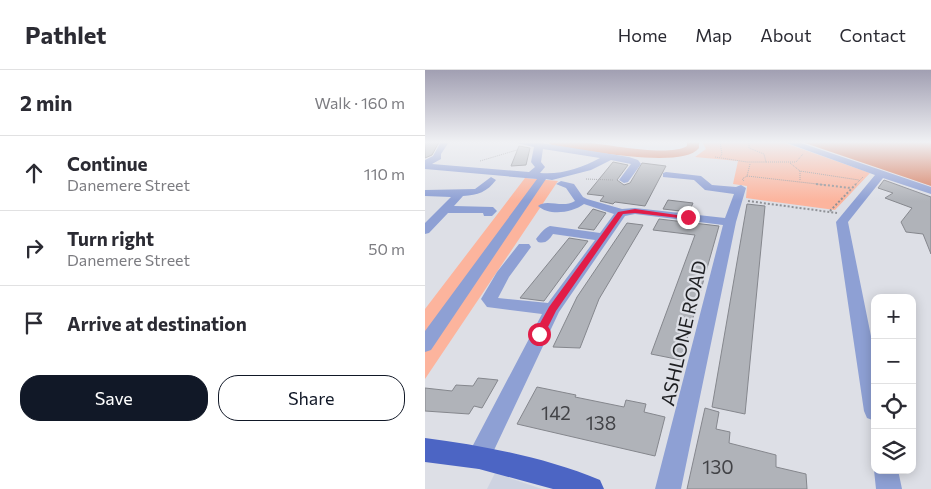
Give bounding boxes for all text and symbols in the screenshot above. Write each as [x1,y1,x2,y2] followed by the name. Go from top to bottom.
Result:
[25,20,106,49] text: Pathlet
[618,24,667,46] text: Home
[695,24,732,46] text: Map
[760,24,812,46] text: About
[840,24,906,46] text: Contact
[20,90,72,115] text: 2 min
[315,93,405,112] text: Walk · 160 m
[67,152,147,175] text: Continue
[20,159,48,187] icon: ahead
[364,164,405,183] text: 110 m
[67,175,190,194] text: Danemere Street
[677,206,700,229] route end
[67,227,154,250] text: Turn right
[20,234,48,262] icon: right
[368,239,405,258] text: 50 m
[67,250,190,269] text: Danemere Street
[655,258,711,408] street label: ASHLONE ROAD
[871,294,916,474] map controls
[871,294,916,339] button: +
[20,309,48,337] icon: arrive
[67,312,247,335] text: Arrive at destination
[528,323,551,346] route start
[871,339,916,384] button: −
[20,375,208,421] button: Save
[218,375,405,421] button: Share
[871,384,916,429] button: locate
[541,401,571,424] house number: 142
[586,411,616,434] house number: 138
[871,429,916,474] button: layers
[702,455,734,478] house number: 130

